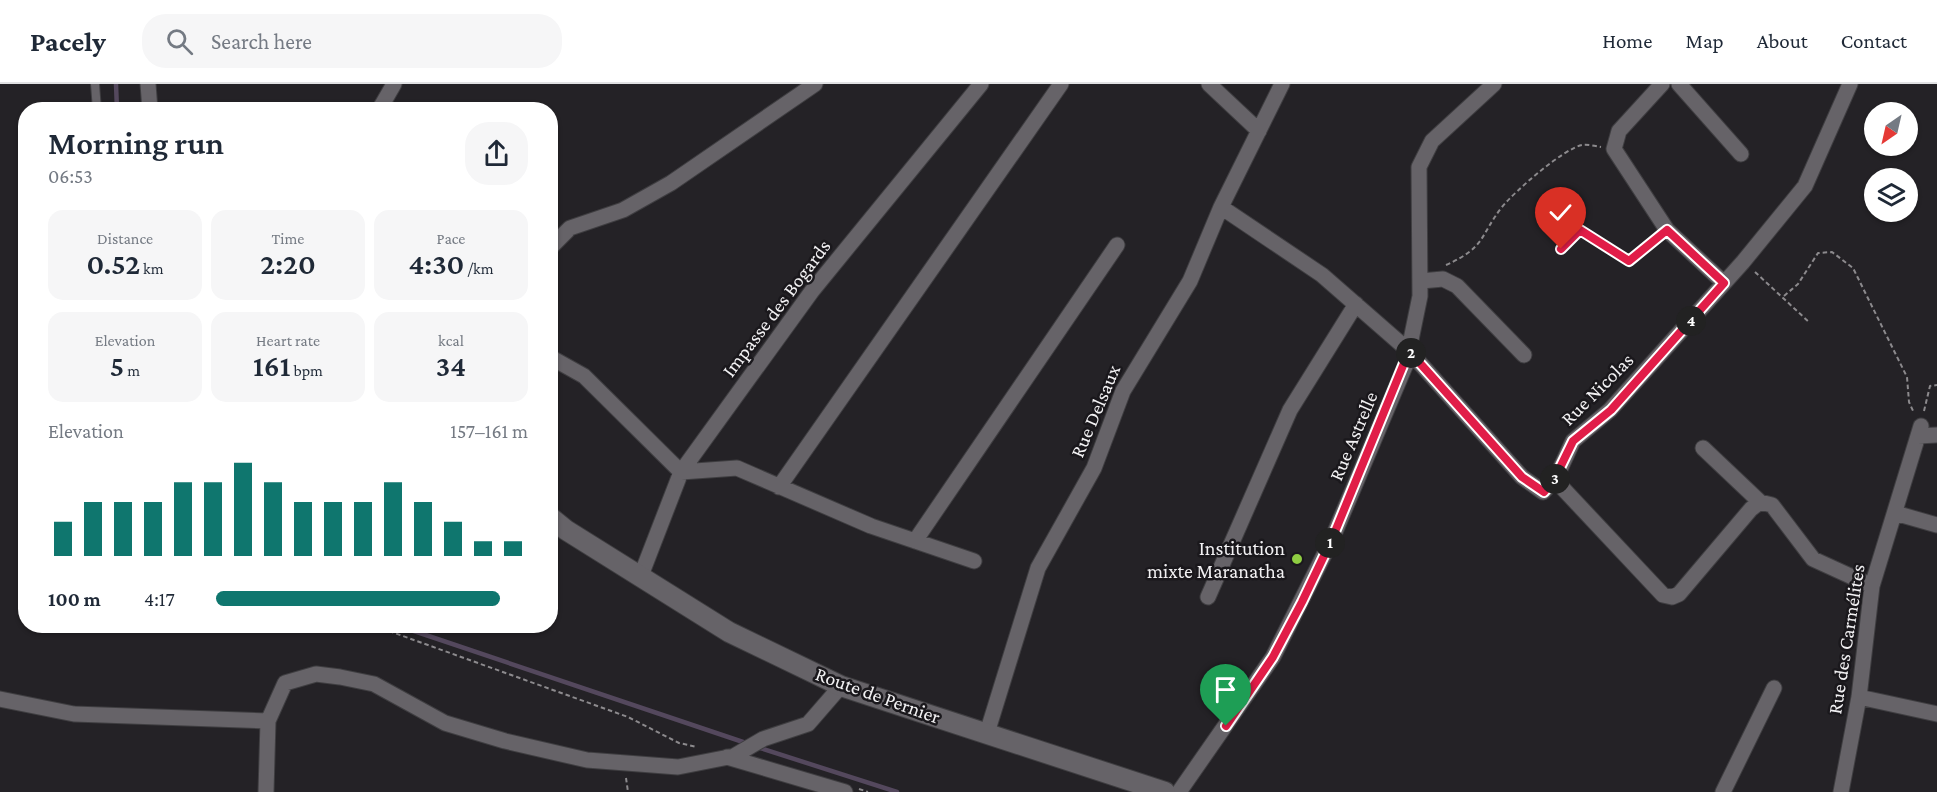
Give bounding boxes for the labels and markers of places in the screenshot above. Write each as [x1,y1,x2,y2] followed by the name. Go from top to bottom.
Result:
[1535,187,1586,249] pin
[1676,306,1706,336] pin: 4
[1396,338,1426,368] pin: 2
[1540,464,1570,494] pin: 3
[1315,528,1345,558] pin: 1
[1147,537,1285,582] place label: Institution mixte Maranatha
[1290,552,1304,566] marker: Institution mixte Maranatha
[1200,664,1251,726] pin

